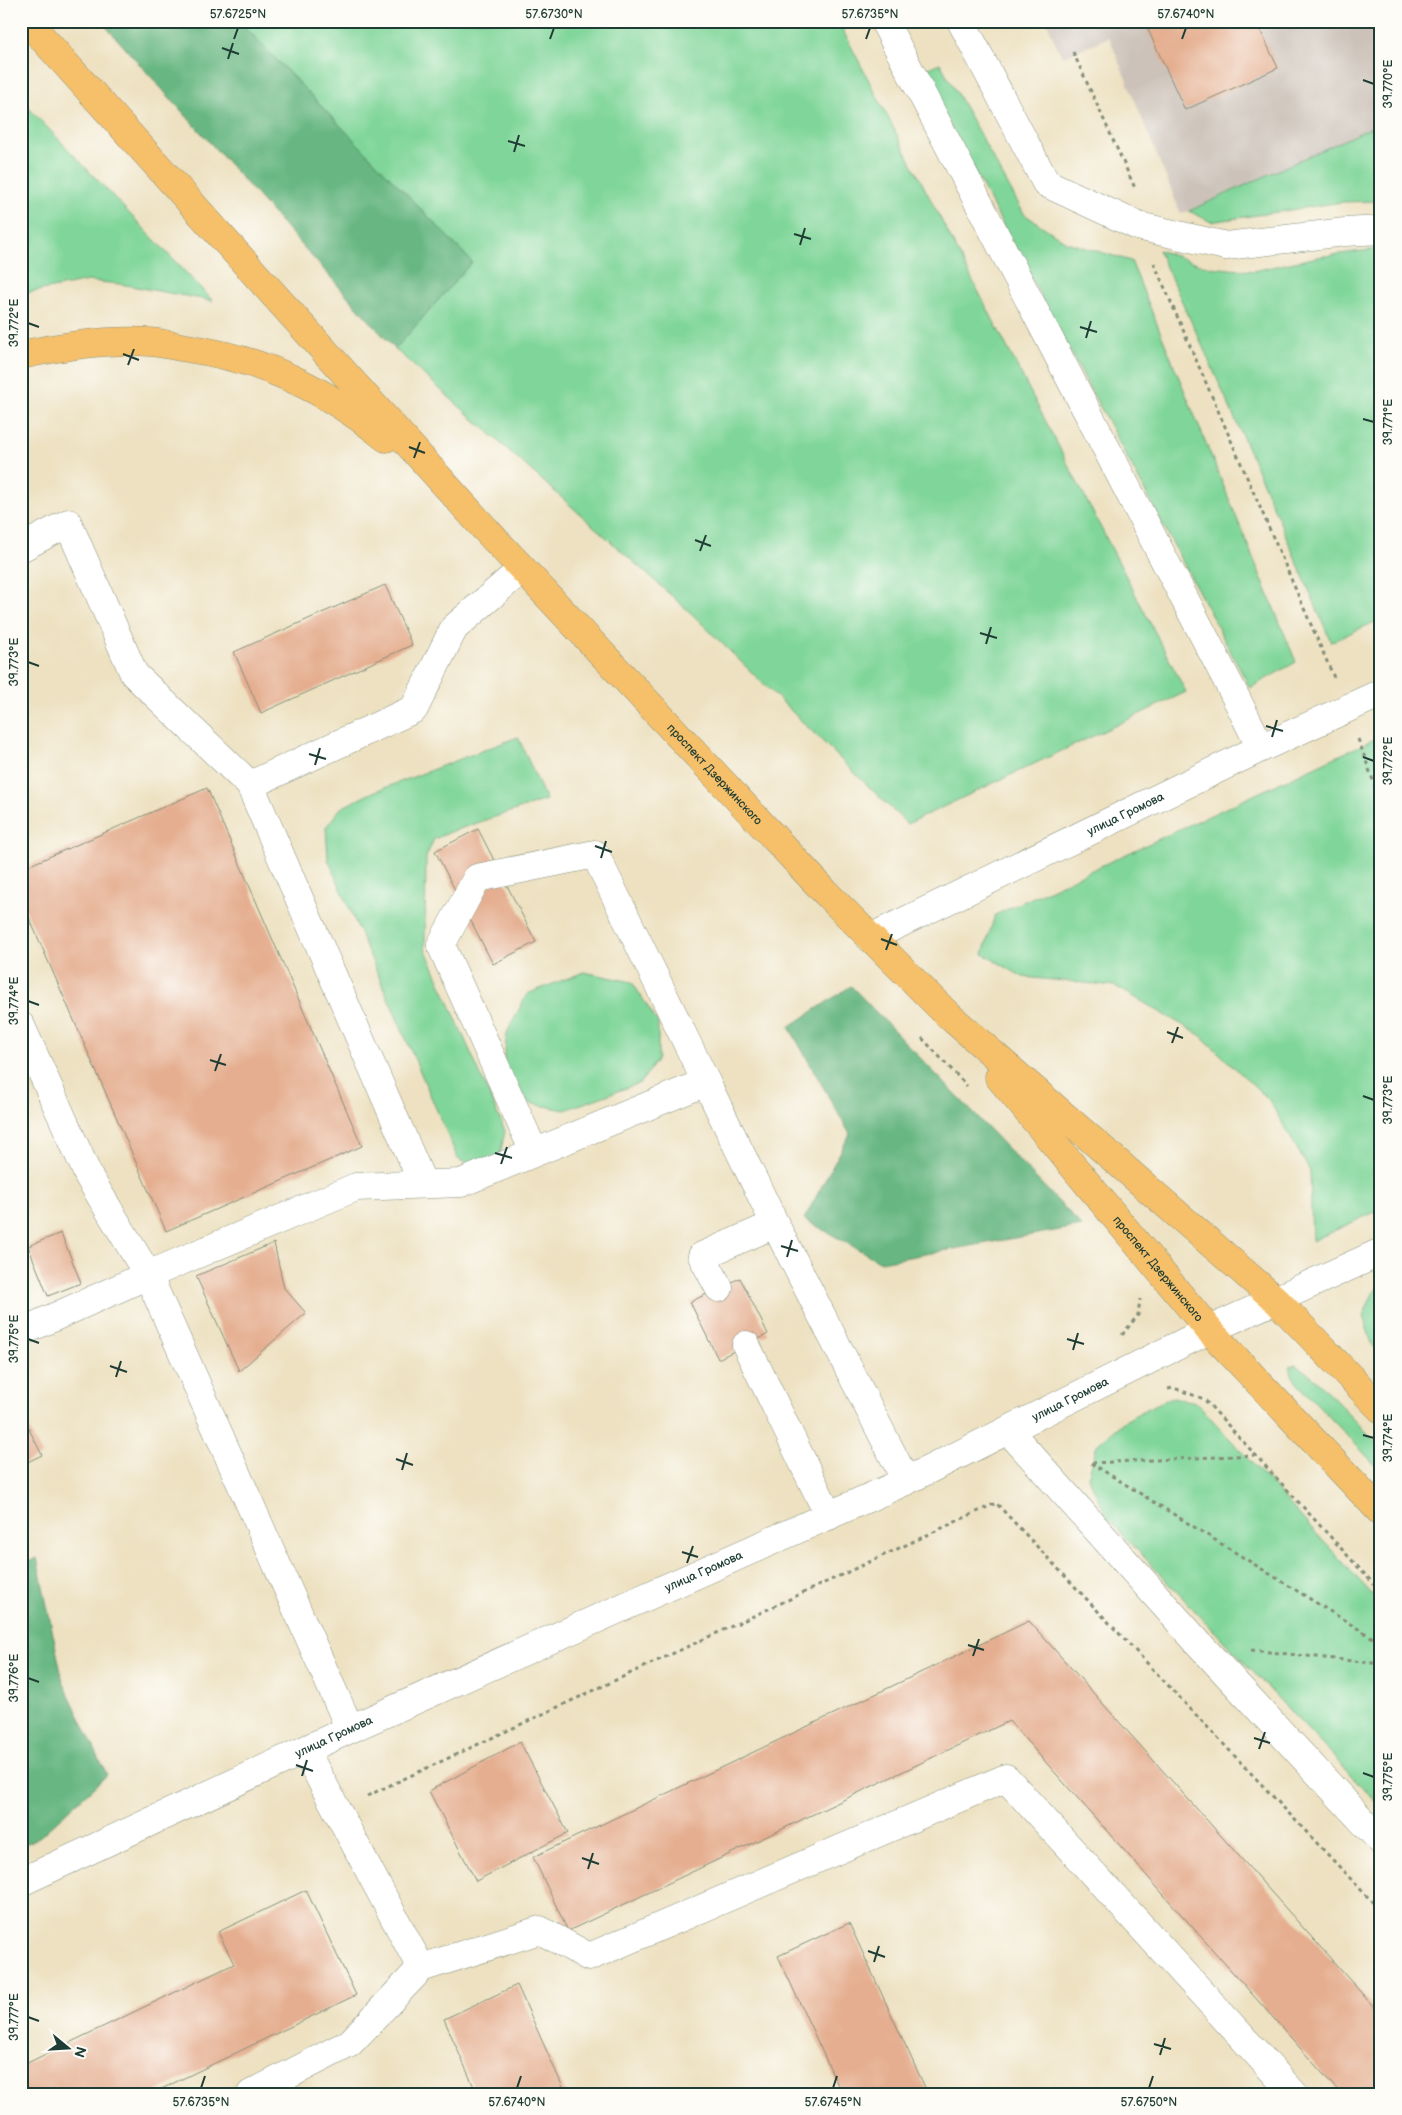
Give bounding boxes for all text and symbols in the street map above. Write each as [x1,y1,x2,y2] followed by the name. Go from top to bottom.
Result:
[210,7,266,22] text: 57.6725°N
[525,7,583,22] text: 57.6730°N
[842,7,899,22] text: 57.6735°N
[1157,7,1215,22] text: 57.6740°N
[1381,59,1396,108] text: 39.770°E
[7,299,22,347] text: 39.772°E
[1381,399,1396,445] text: 39.771°E
[7,637,22,687] text: 39.773°E
[664,720,766,828] street label: проспект Дзержинского
[1381,737,1396,785] text: 39.772°E
[1085,789,1166,839] street label: улица Громова
[7,977,22,1025] text: 39.774°E
[1381,1075,1396,1125] text: 39.773°E
[1110,1213,1206,1325] street label: проспект Дзержинского
[7,1315,22,1363] text: 39.775°E
[1029,1374,1111,1425] street label: улица Громова
[1381,1414,1396,1462] text: 39.774°E
[662,1547,745,1595] street label: улица Громова
[7,1653,22,1702] text: 39.776°E
[293,1712,375,1761] street label: улица Громова
[1381,1753,1396,1801] text: 39.775°E
[7,1993,22,2041] text: 39.777°E
[42,2022,92,2072] north arrow
[70,2044,90,2059] text: N
[173,2095,230,2110] text: 57.6735°N
[488,2095,546,2110] text: 57.6740°N
[805,2095,861,2110] text: 57.6745°N
[1121,2095,1177,2110] text: 57.6750°N

